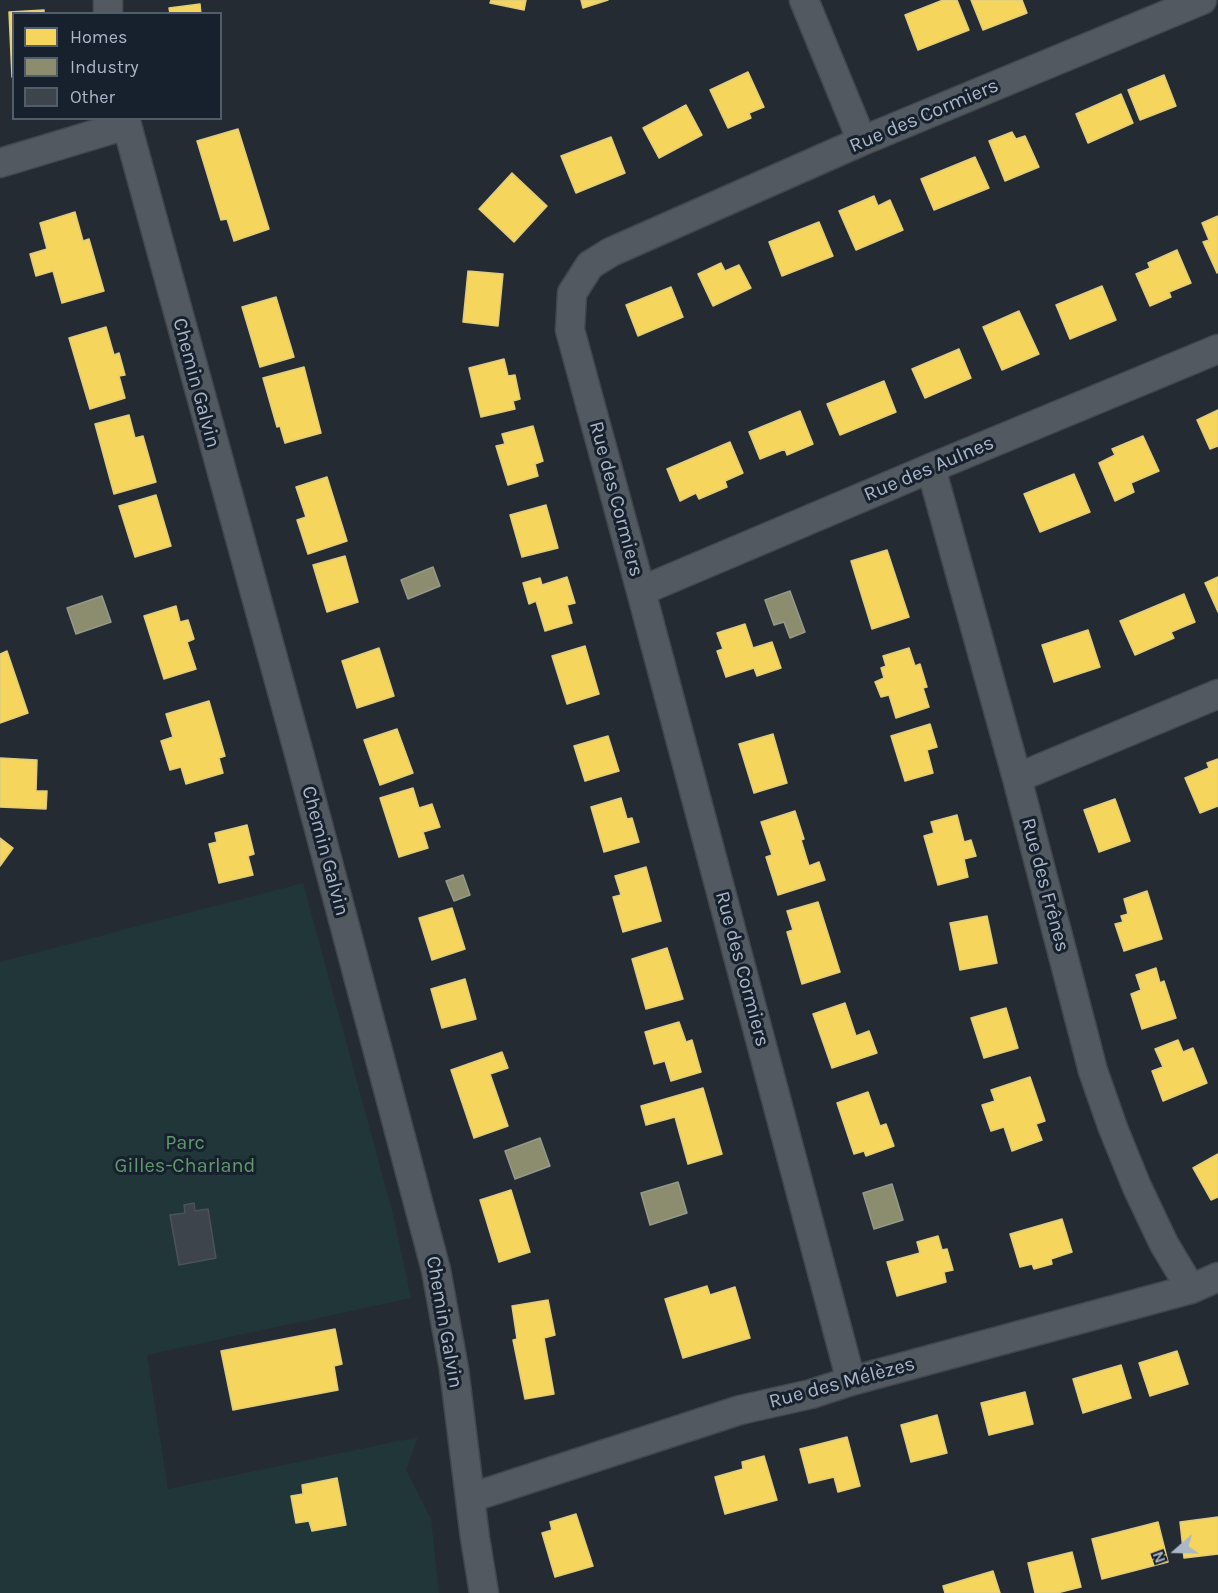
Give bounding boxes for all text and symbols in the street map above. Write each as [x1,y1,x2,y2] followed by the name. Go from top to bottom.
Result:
[12,12,222,120] legend
[70,26,127,48] text: Homes
[70,56,139,78] text: Industry
[846,74,1002,158] street label: Rue des Cormiers
[70,86,115,108] text: Other
[167,315,225,451] street label: Chemin Galvin
[584,419,648,579] street label: Rue des Cormiers
[860,431,998,507] street label: Rue des Aulnes
[296,783,354,919] street label: Chemin Galvin
[1016,815,1074,955] street label: Rue des Frênes
[710,889,774,1049] street label: Rue des Cormiers
[115,1131,255,1178] park label: Parc Gilles-Charland
[421,1254,467,1390] street label: Chemin Galvin
[766,1352,918,1414] street label: Rue des Mélèzes
[1146,1521,1206,1581] north arrow
[1148,1549,1170,1566] text: N

